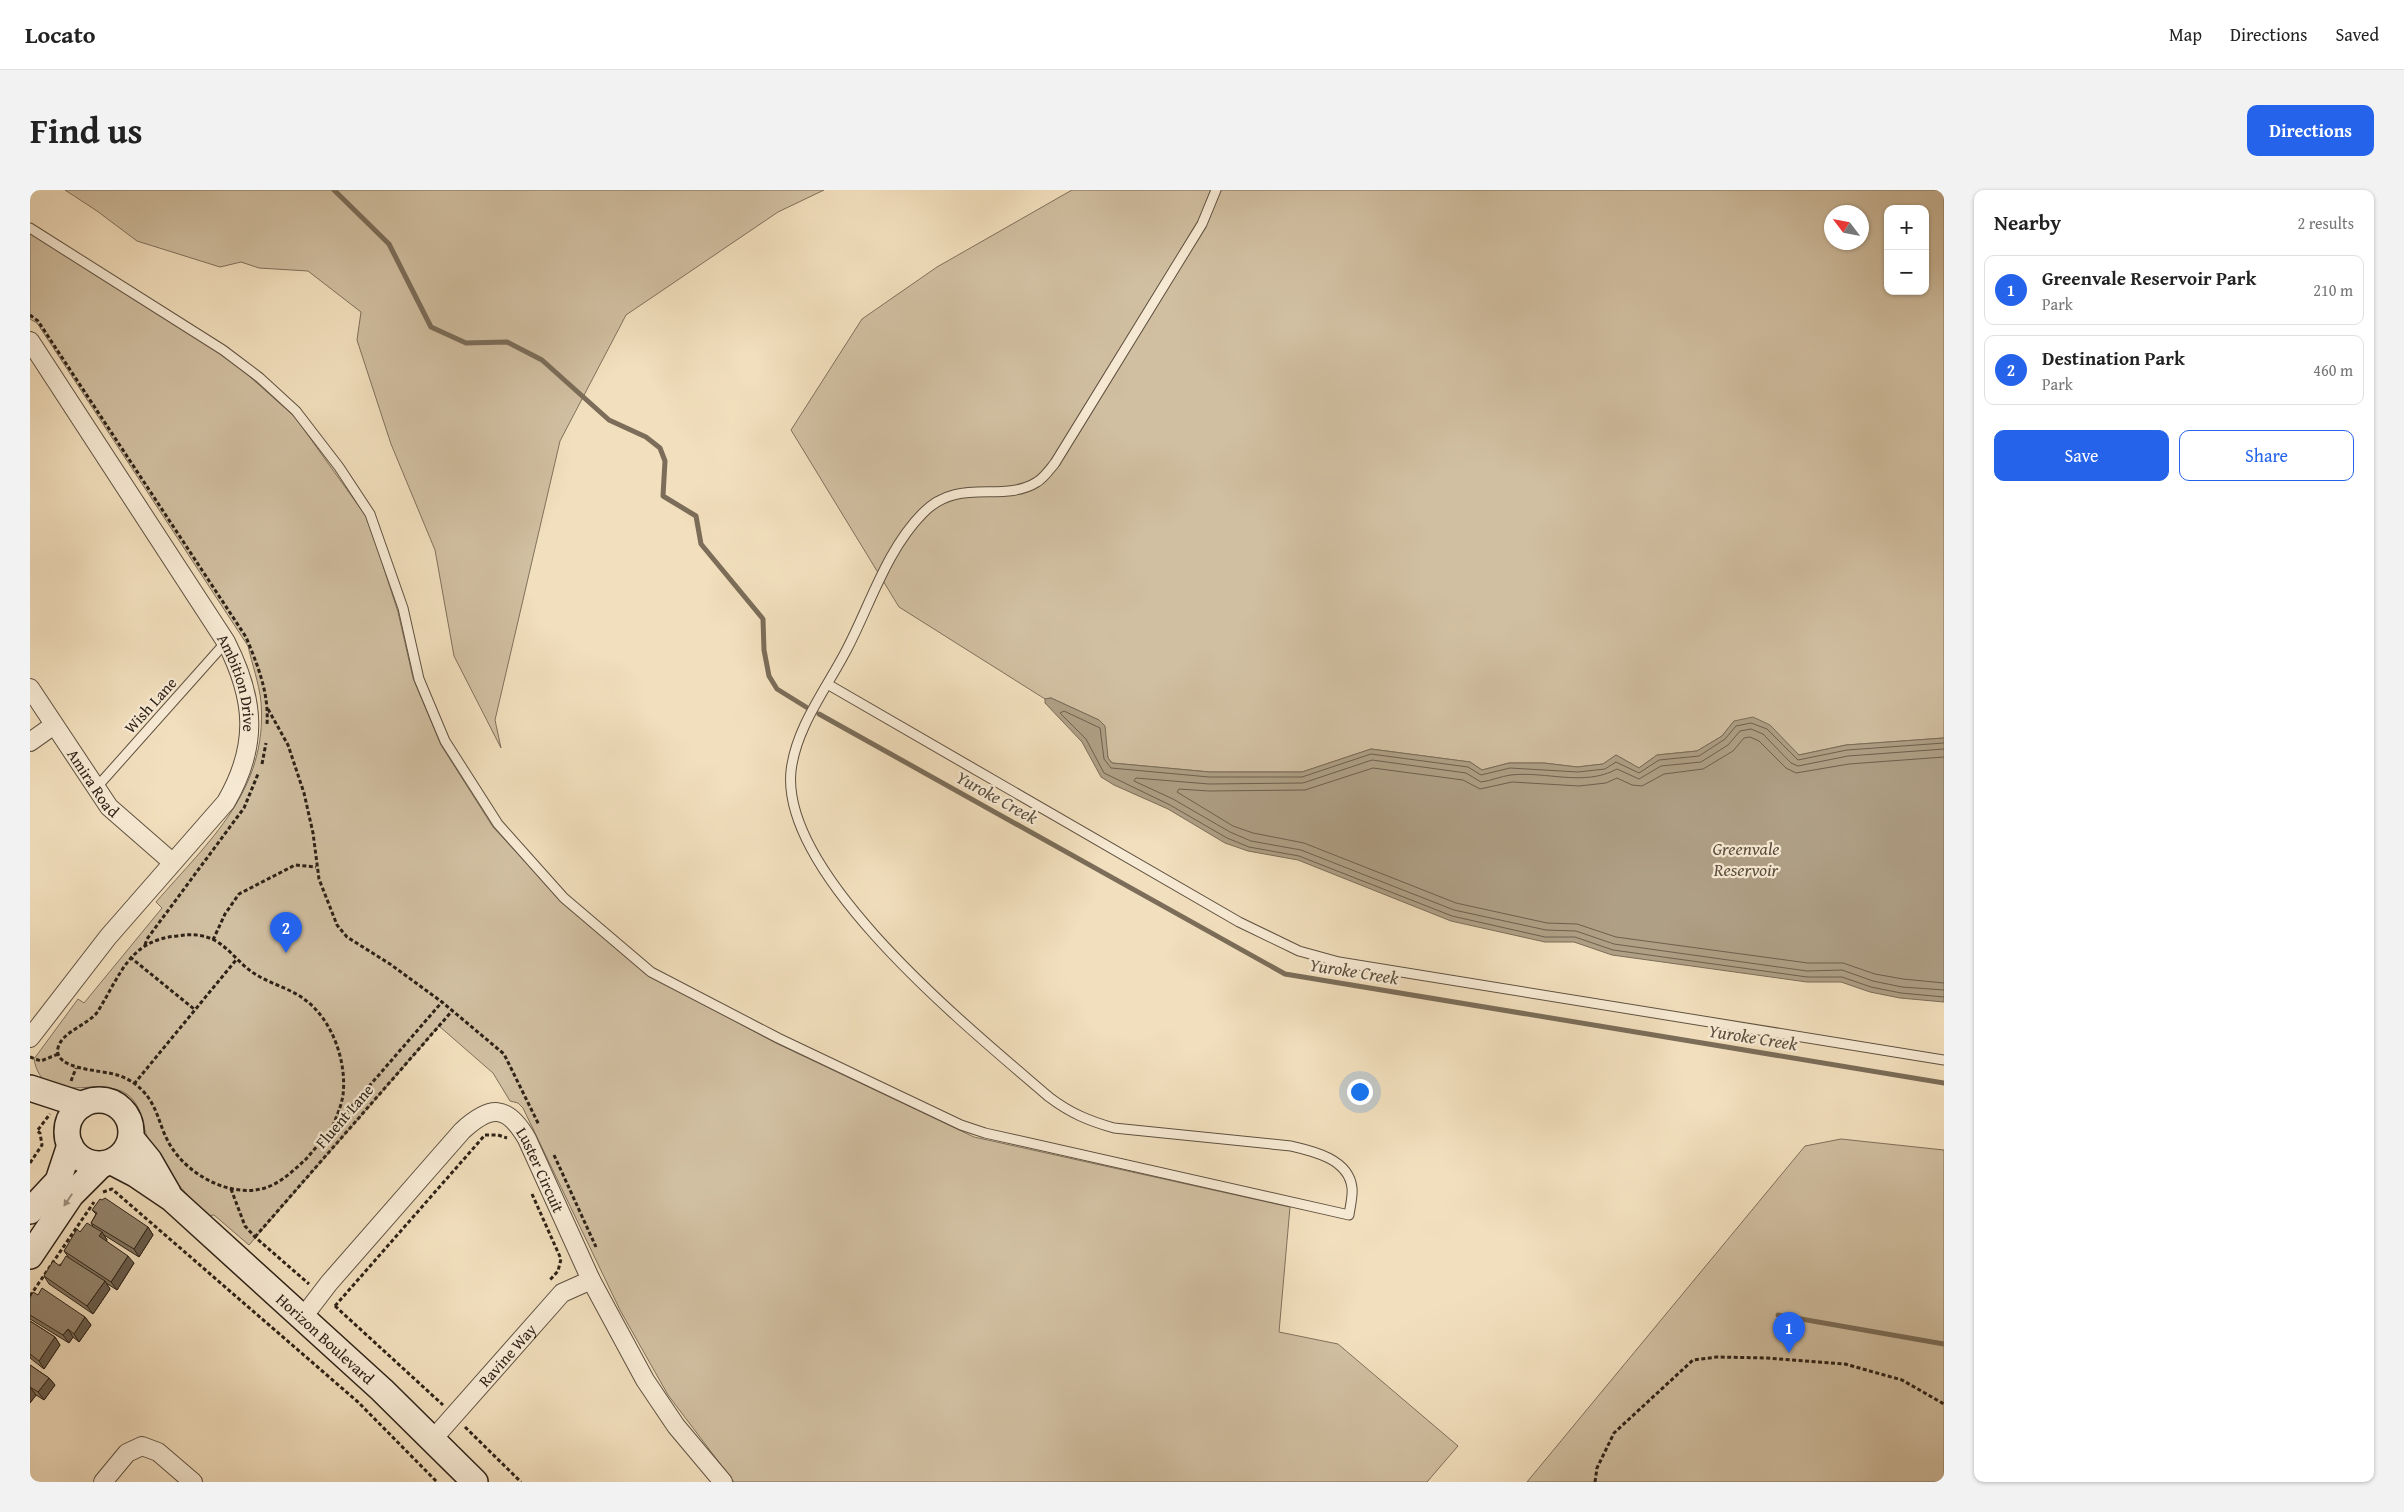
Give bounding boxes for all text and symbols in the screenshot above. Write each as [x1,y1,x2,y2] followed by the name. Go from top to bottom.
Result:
[25,17,96,52] text: Locato
[2169,21,2202,48] text: Map
[2230,21,2307,48] text: Directions
[2335,21,2379,48] text: Saved
[30,105,143,156] text: Find us
[2247,105,2374,156] button: Directions
[1824,205,1869,250] north arrow
[1884,205,1929,295] map controls
[1884,205,1929,250] button: +
[1994,207,2061,238] text: Nearby
[2297,211,2354,235] text: 2 results
[1884,250,1929,295] button: −
[2042,264,2256,292] text: Greenvale Reservoir Park
[2007,278,2015,302] text: 1
[2313,278,2353,302] text: 210 m
[2042,292,2073,316] text: Park
[2042,344,2185,372] text: Destination Park
[2007,358,2015,382] text: 2
[2313,358,2353,382] text: 460 m
[2042,372,2073,396] text: Park
[1994,430,2169,481] button: Save
[2179,430,2354,481] button: Share
[211,628,261,732] street label: Ambition Drive
[118,671,182,739] street label: Wish Lane
[61,744,125,823] street label: Amira Road
[951,763,1044,831] water label: Yuroke Creek
[1712,835,1780,883] water label: Greenvale Reservoir
[270,912,302,953] pin: 2
[1307,951,1401,991] water label: Yuroke Creek
[1706,1017,1800,1057] water label: Yuroke Creek
[309,1079,379,1153] street label: Fluent Lane
[1347,1079,1373,1105] your location
[510,1122,571,1217] street label: Luster Circuit
[63,1193,73,1207] one-way arrow
[271,1287,380,1390] street label: Horizon Boulevard
[1773,1312,1805,1353] pin: 1
[472,1318,542,1392] street label: Ravine Way

